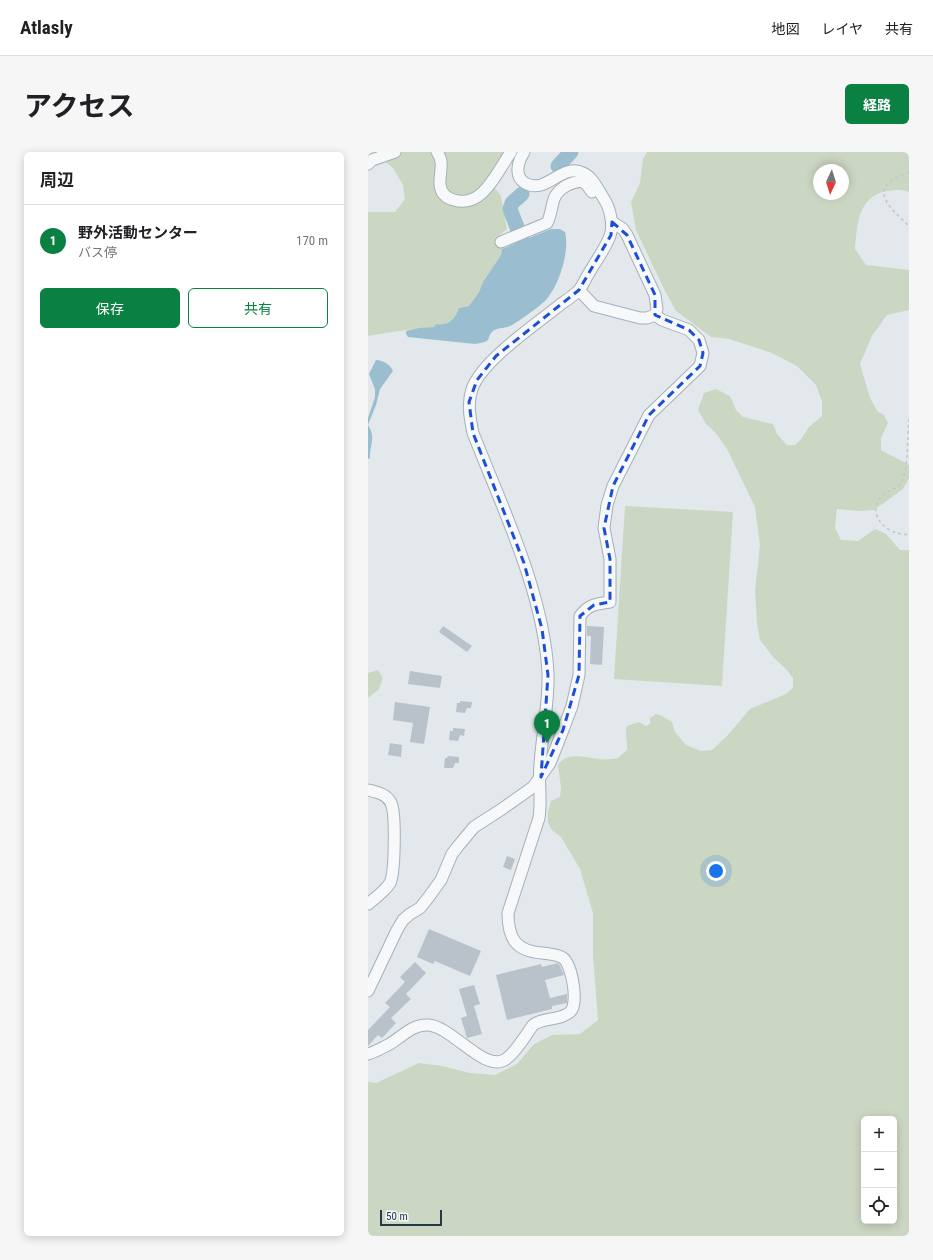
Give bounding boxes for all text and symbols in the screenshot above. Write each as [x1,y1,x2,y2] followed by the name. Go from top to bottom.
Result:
[20,16,73,39] text: Atlasly
[771,21,799,37] text: 地図
[821,21,863,37] text: レイヤ
[885,21,913,37] text: 共有
[845,84,909,124] button: 経路
[24,90,135,123] text: アクセス
[813,164,849,200] north arrow
[40,170,74,190] text: 周辺
[78,224,198,242] text: 野外活動センター
[50,233,56,248] text: 1
[296,233,328,248] text: 170 m
[78,245,117,260] text: バス停
[40,288,180,328] button: 保存
[188,288,328,328] button: 共有
[534,710,560,743] pin: 1
[706,861,726,881] your location
[861,1116,897,1224] map controls
[861,1116,897,1152] button: +
[861,1152,897,1188] button: −
[861,1188,897,1224] button: locate
[380,1208,442,1227] scale bar
[386,1210,408,1223] text: 50 m

